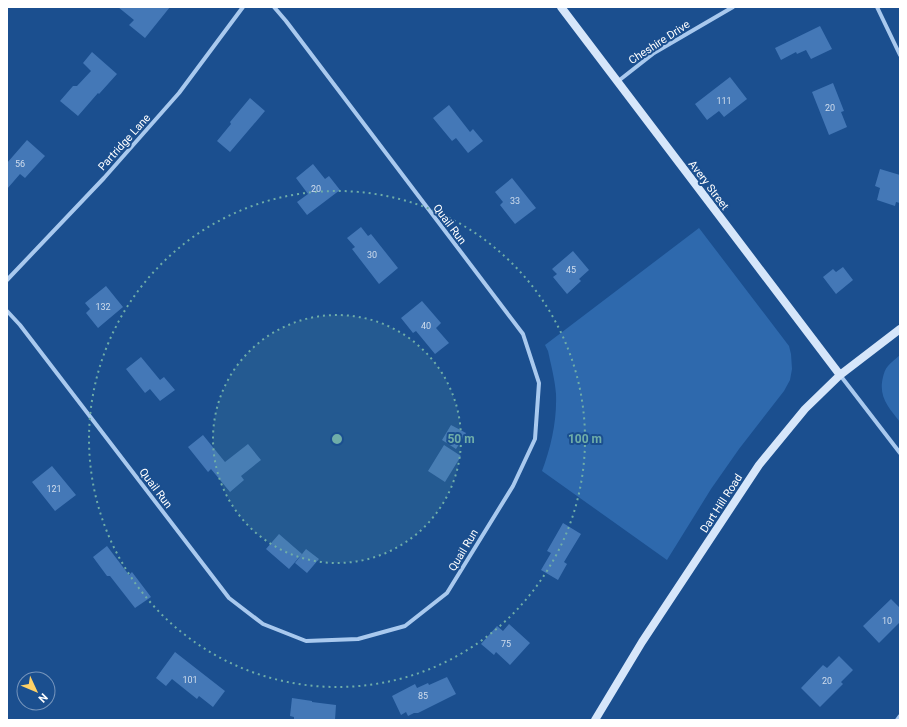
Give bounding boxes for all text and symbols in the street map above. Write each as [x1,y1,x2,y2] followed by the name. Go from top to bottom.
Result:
[626,18,692,67] street label: Cheshire Drive
[716,96,732,106] house number: 111
[825,103,835,113] house number: 20
[96,111,153,173] street label: Partridge Lane
[686,158,732,213] street label: Avery Street
[15,159,25,169] house number: 56
[311,184,321,194] house number: 20
[510,196,520,206] house number: 33
[430,202,469,247] street label: Quail Run
[367,250,377,260] house number: 30
[566,265,576,275] house number: 45
[95,302,111,312] house number: 132
[421,321,431,331] house number: 40
[330,432,344,446] centre of rings
[447,432,475,446] text: 50 m
[568,432,602,446] text: 100 m
[136,466,175,511] street label: Quail Run
[698,471,745,535] street label: Dart Hill Road
[46,484,62,494] house number: 121
[446,527,481,574] street label: Quail Run
[882,616,892,626] house number: 10
[501,639,511,649] house number: 75
[16,671,56,711] north arrow
[182,675,198,685] house number: 101
[822,676,832,686] house number: 20
[35,690,50,705] text: N
[418,691,428,701] house number: 85

